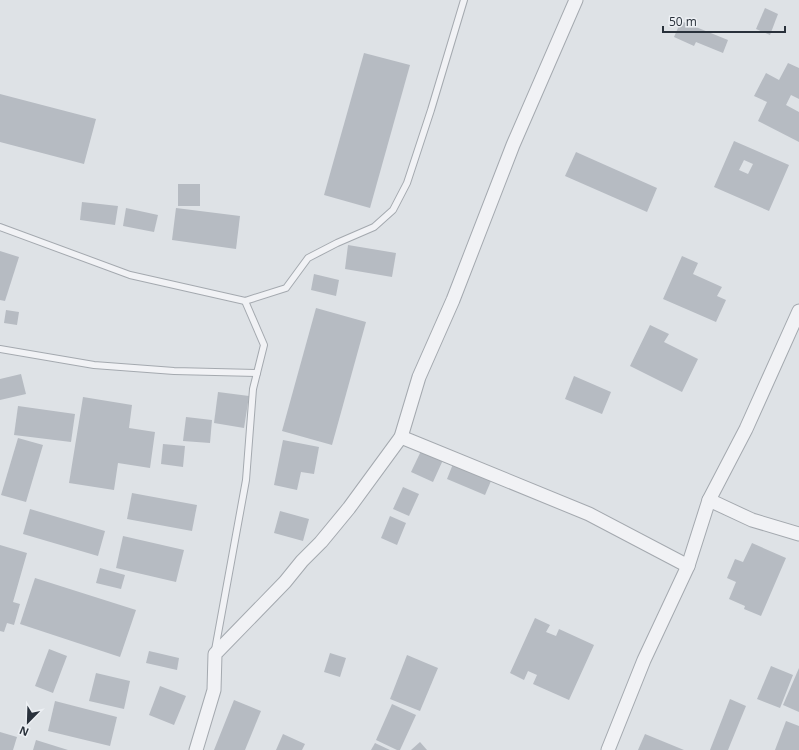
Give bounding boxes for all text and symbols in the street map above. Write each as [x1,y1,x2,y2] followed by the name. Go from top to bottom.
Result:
[663,8,785,34] scale bar
[669,13,697,30] text: 50 m
[8,702,48,742] north arrow
[17,723,31,740] text: N

